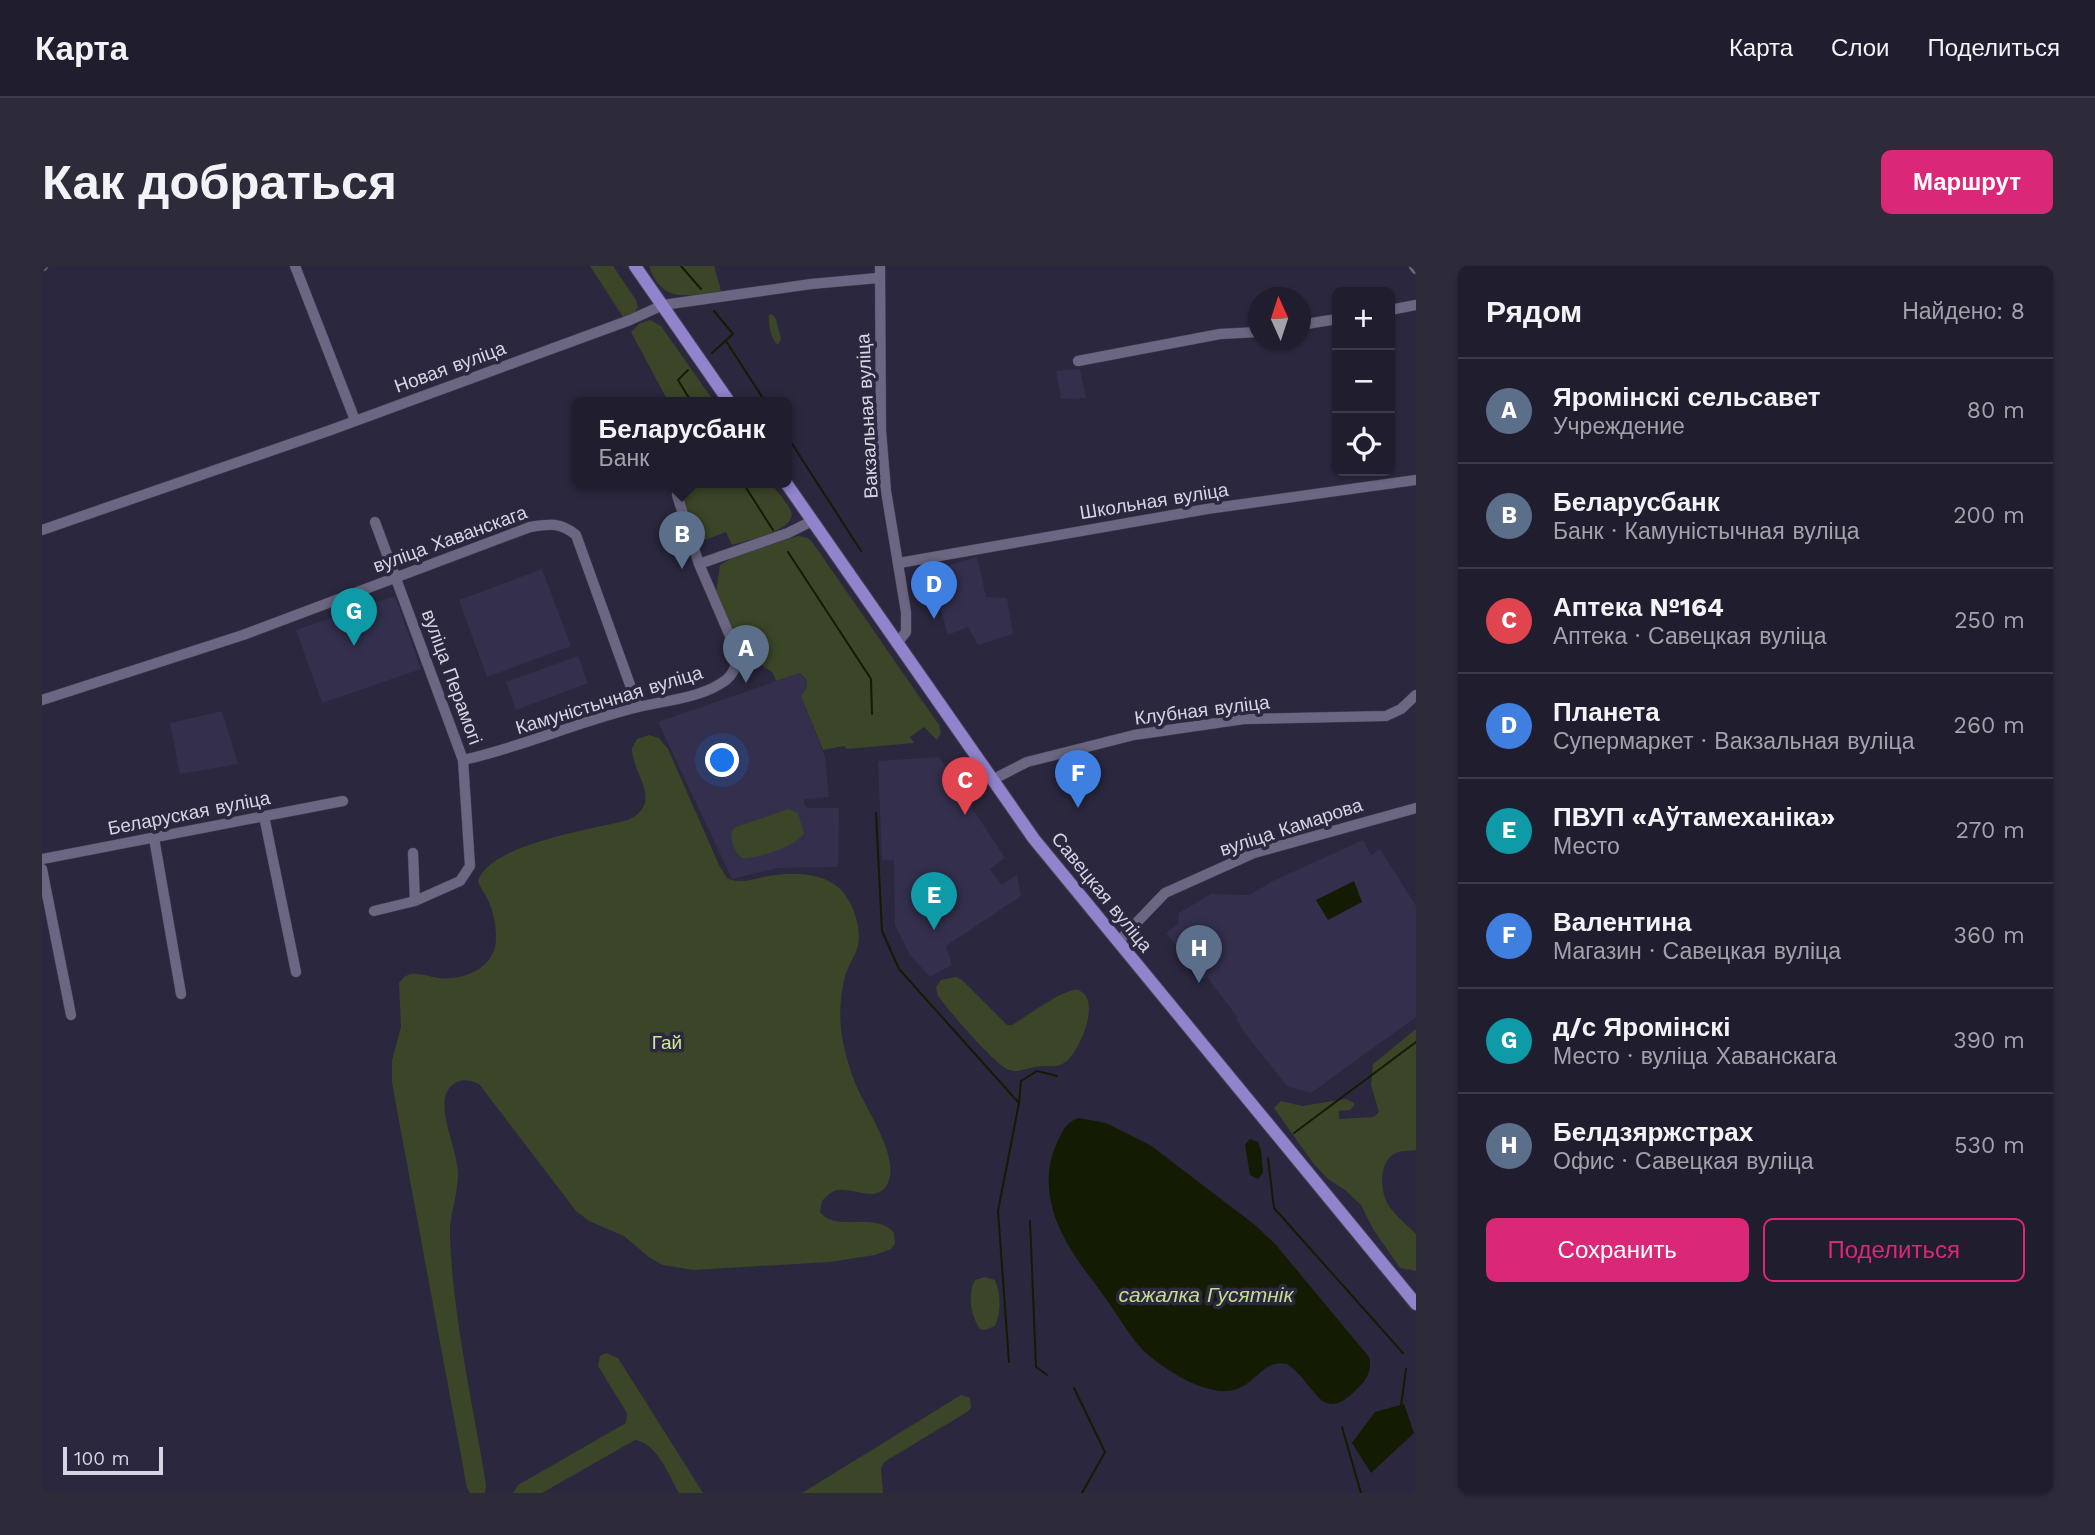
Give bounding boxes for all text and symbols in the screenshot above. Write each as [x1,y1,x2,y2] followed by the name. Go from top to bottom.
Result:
[35,29,128,68] text: Карта
[1729,34,1793,62] text: Карта
[1831,34,1889,62] text: Слои
[1927,34,2060,62] text: Поделиться
[1881,150,2053,214] button: Маршрут
[42,153,397,211] text: Как добраться
[1248,287,1311,350] north arrow
[1332,287,1395,476] map controls
[1332,287,1395,350] button: +
[1486,294,1582,329] text: Рядом
[1902,298,2025,325] text: Найдено: 8
[851,332,883,499] street label: Вакзальная вуліца
[391,336,509,398] street label: Новая вуліца
[1332,350,1395,413] button: −
[1553,382,1821,412] text: Яромінскі сельсавет
[572,397,792,488] popup
[1501,397,1517,424] text: A
[1967,397,2025,424] text: 80 m
[1332,413,1395,476] button: locate
[1553,413,1685,440] text: Учреждение
[599,414,765,444] text: Беларусбанк
[599,445,649,472] text: Банк
[1078,478,1231,524] street label: Школьная вуліца
[1553,487,1720,517] text: Беларусбанк
[370,500,530,578] street label: вуліца Хаванскага
[1501,502,1517,529] text: B
[1953,502,2025,529] text: 200 m
[659,511,705,569] pin: B
[1553,518,1860,545] text: Банк · Камуністычная вуліца
[911,561,957,619] pin: D
[331,588,377,646] pin: G
[1553,592,1724,622] text: Аптека №164
[417,606,487,748] street label: вуліца Перамогі
[1501,607,1517,634] text: C
[1954,607,2025,634] text: 250 m
[1553,623,1827,650] text: Аптека · Савецкая вуліца
[723,625,769,683] pin: A
[513,660,706,739] street label: Камуністычная вуліца
[1133,690,1271,730] street label: Клубная вуліца
[1553,697,1660,727] text: Планета
[1501,712,1517,739] text: D
[1954,712,2025,739] text: 260 m
[1553,728,1915,755] text: Супермаркет · Вакзальная вуліца
[705,743,739,777] your location
[1055,750,1101,808] pin: F
[942,757,988,815] pin: C
[106,786,272,840] street label: Беларуская вуліца
[1217,793,1366,861] street label: вуліца Камарова
[1553,802,1835,832] text: ПВУП «Аўтамеханіка»
[1502,817,1516,844] text: E
[1956,817,2025,844] text: 270 m
[1047,827,1158,957] street label: Савецкая вуліца
[1553,833,1620,860] text: Место
[911,872,957,930] pin: E
[1553,907,1691,937] text: Валентина
[1502,922,1516,949] text: F
[1954,922,2025,949] text: 360 m
[1176,925,1222,983] pin: H
[1553,938,1841,965] text: Магазин · Савецкая вуліца
[1553,1012,1731,1042] text: д/с Яромінскі
[1501,1027,1517,1054] text: G
[1953,1027,2025,1054] text: 390 m
[652,1031,682,1054] park label: Гай
[1553,1043,1837,1070] text: Место · вуліца Хаванскага
[1553,1117,1753,1147] text: Белдзяржстрах
[1500,1132,1518,1159] text: H
[1954,1132,2025,1159] text: 530 m
[1553,1148,1814,1175] text: Офис · Савецкая вуліца
[1486,1218,1749,1282] button: Сохранить
[1763,1218,2025,1282] button: Поделиться
[1119,1282,1295,1307] water label: сажалка Гусятнік
[63,1444,163,1476] scale bar
[74,1447,130,1470] text: 100 m

